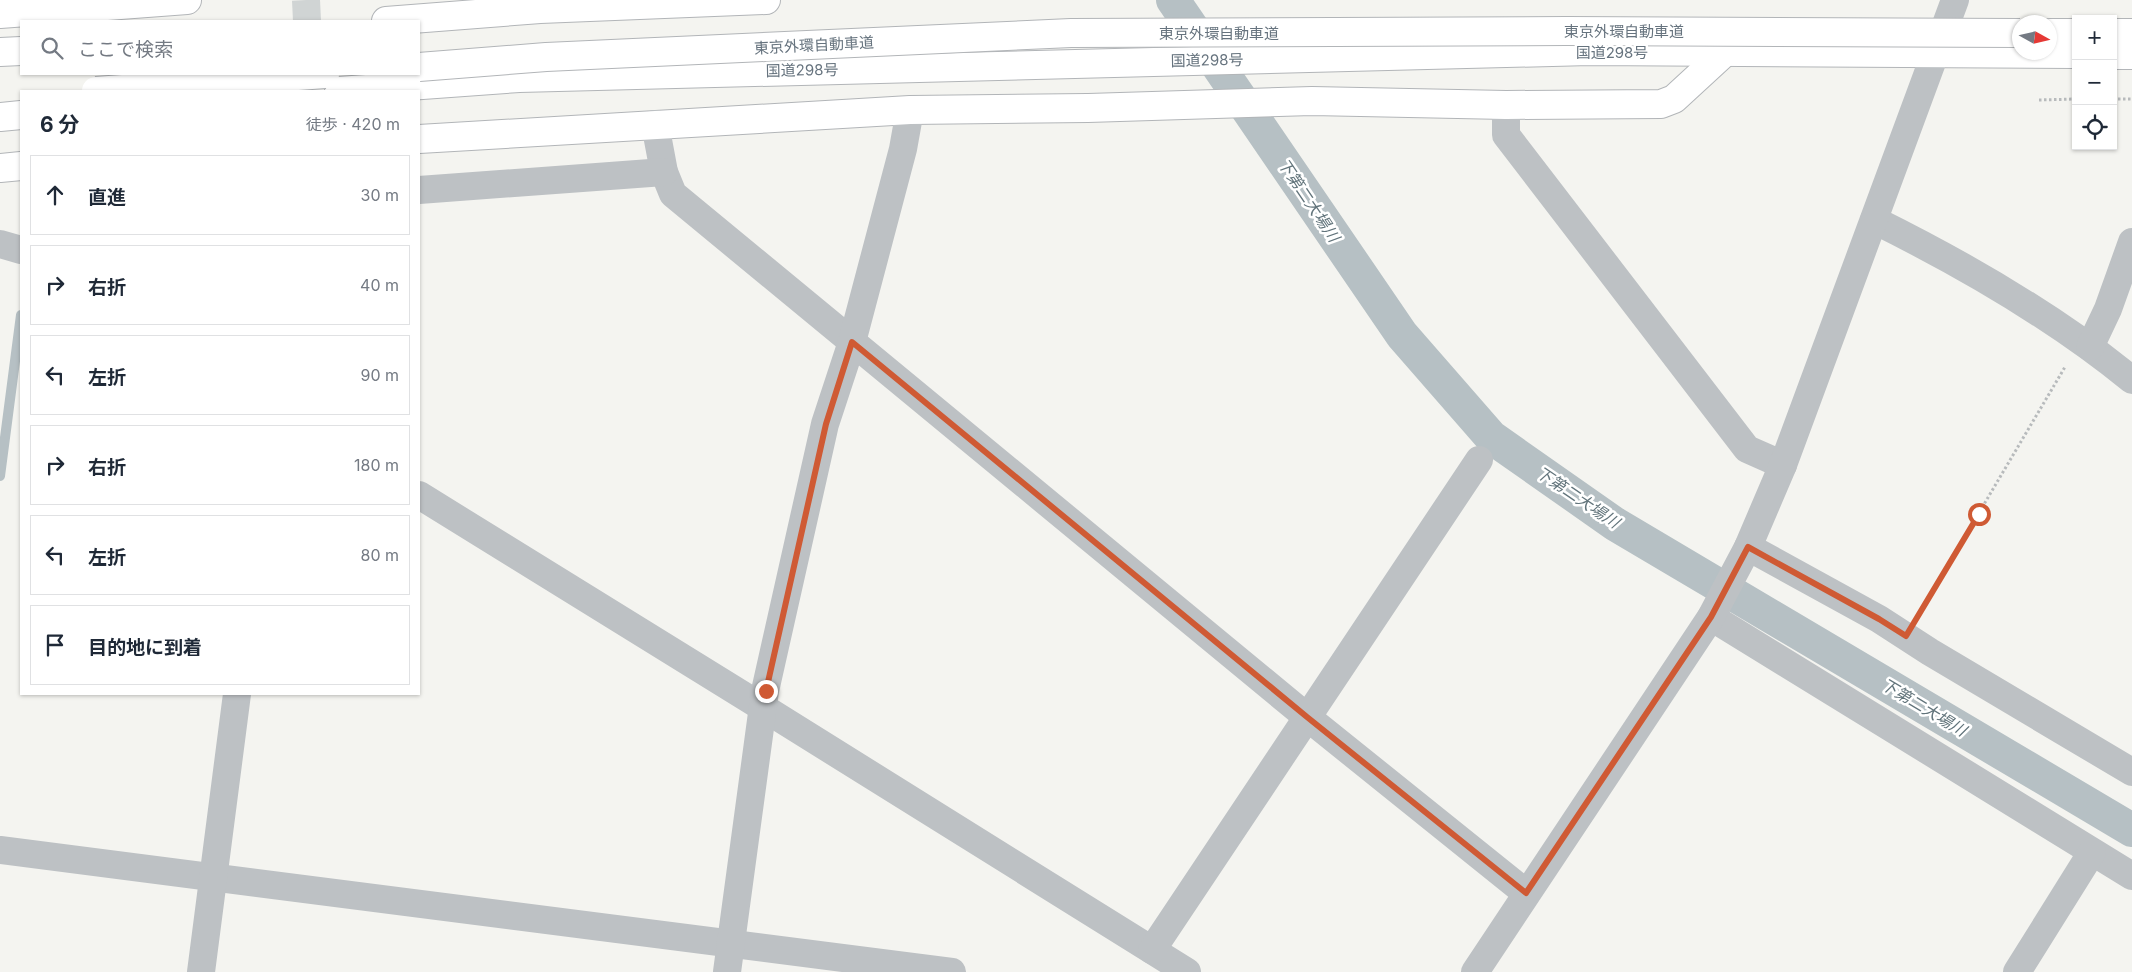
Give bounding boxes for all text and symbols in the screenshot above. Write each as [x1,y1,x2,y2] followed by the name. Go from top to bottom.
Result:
[2012,15,2057,60] north arrow
[2072,15,2117,150] map controls
[2072,15,2117,60] button: +
[20,20,420,75] search box
[1564,22,1684,41] street label: 東京外環自動車道
[1159,24,1279,43] street label: 東京外環自動車道
[754,32,874,58] street label: 東京外環自動車道
[38,34,66,62] icon: search
[78,38,173,61] text: ここで検索
[1576,43,1648,62] street label: 国道298号
[1170,50,1244,70] street label: 国道298号
[765,60,839,80] street label: 国道298号
[2072,60,2117,105] button: −
[2072,105,2117,150] button: locate
[40,112,80,137] text: 6 分
[306,114,400,134] text: 徒歩 · 420 m
[1274,155,1345,247] water label: 下第二大場川
[41,181,69,209] icon: ahead
[361,185,399,205] text: 30 m
[88,186,126,209] text: 直進
[41,271,69,299] icon: right
[360,275,399,295] text: 40 m
[88,276,126,299] text: 右折
[41,361,69,389] icon: left
[360,365,399,385] text: 90 m
[88,366,126,389] text: 左折
[41,451,69,479] icon: right
[354,455,399,475] text: 180 m
[88,456,126,479] text: 右折
[1533,462,1625,533] water label: 下第二大場川
[1968,503,1991,526] route start
[41,541,69,569] icon: left
[360,545,399,565] text: 80 m
[88,546,126,569] text: 左折
[41,631,69,659] icon: arrive
[88,636,202,659] text: 目的地に到着
[1878,674,1972,741] water label: 下第二大場川
[755,680,778,703] route end

